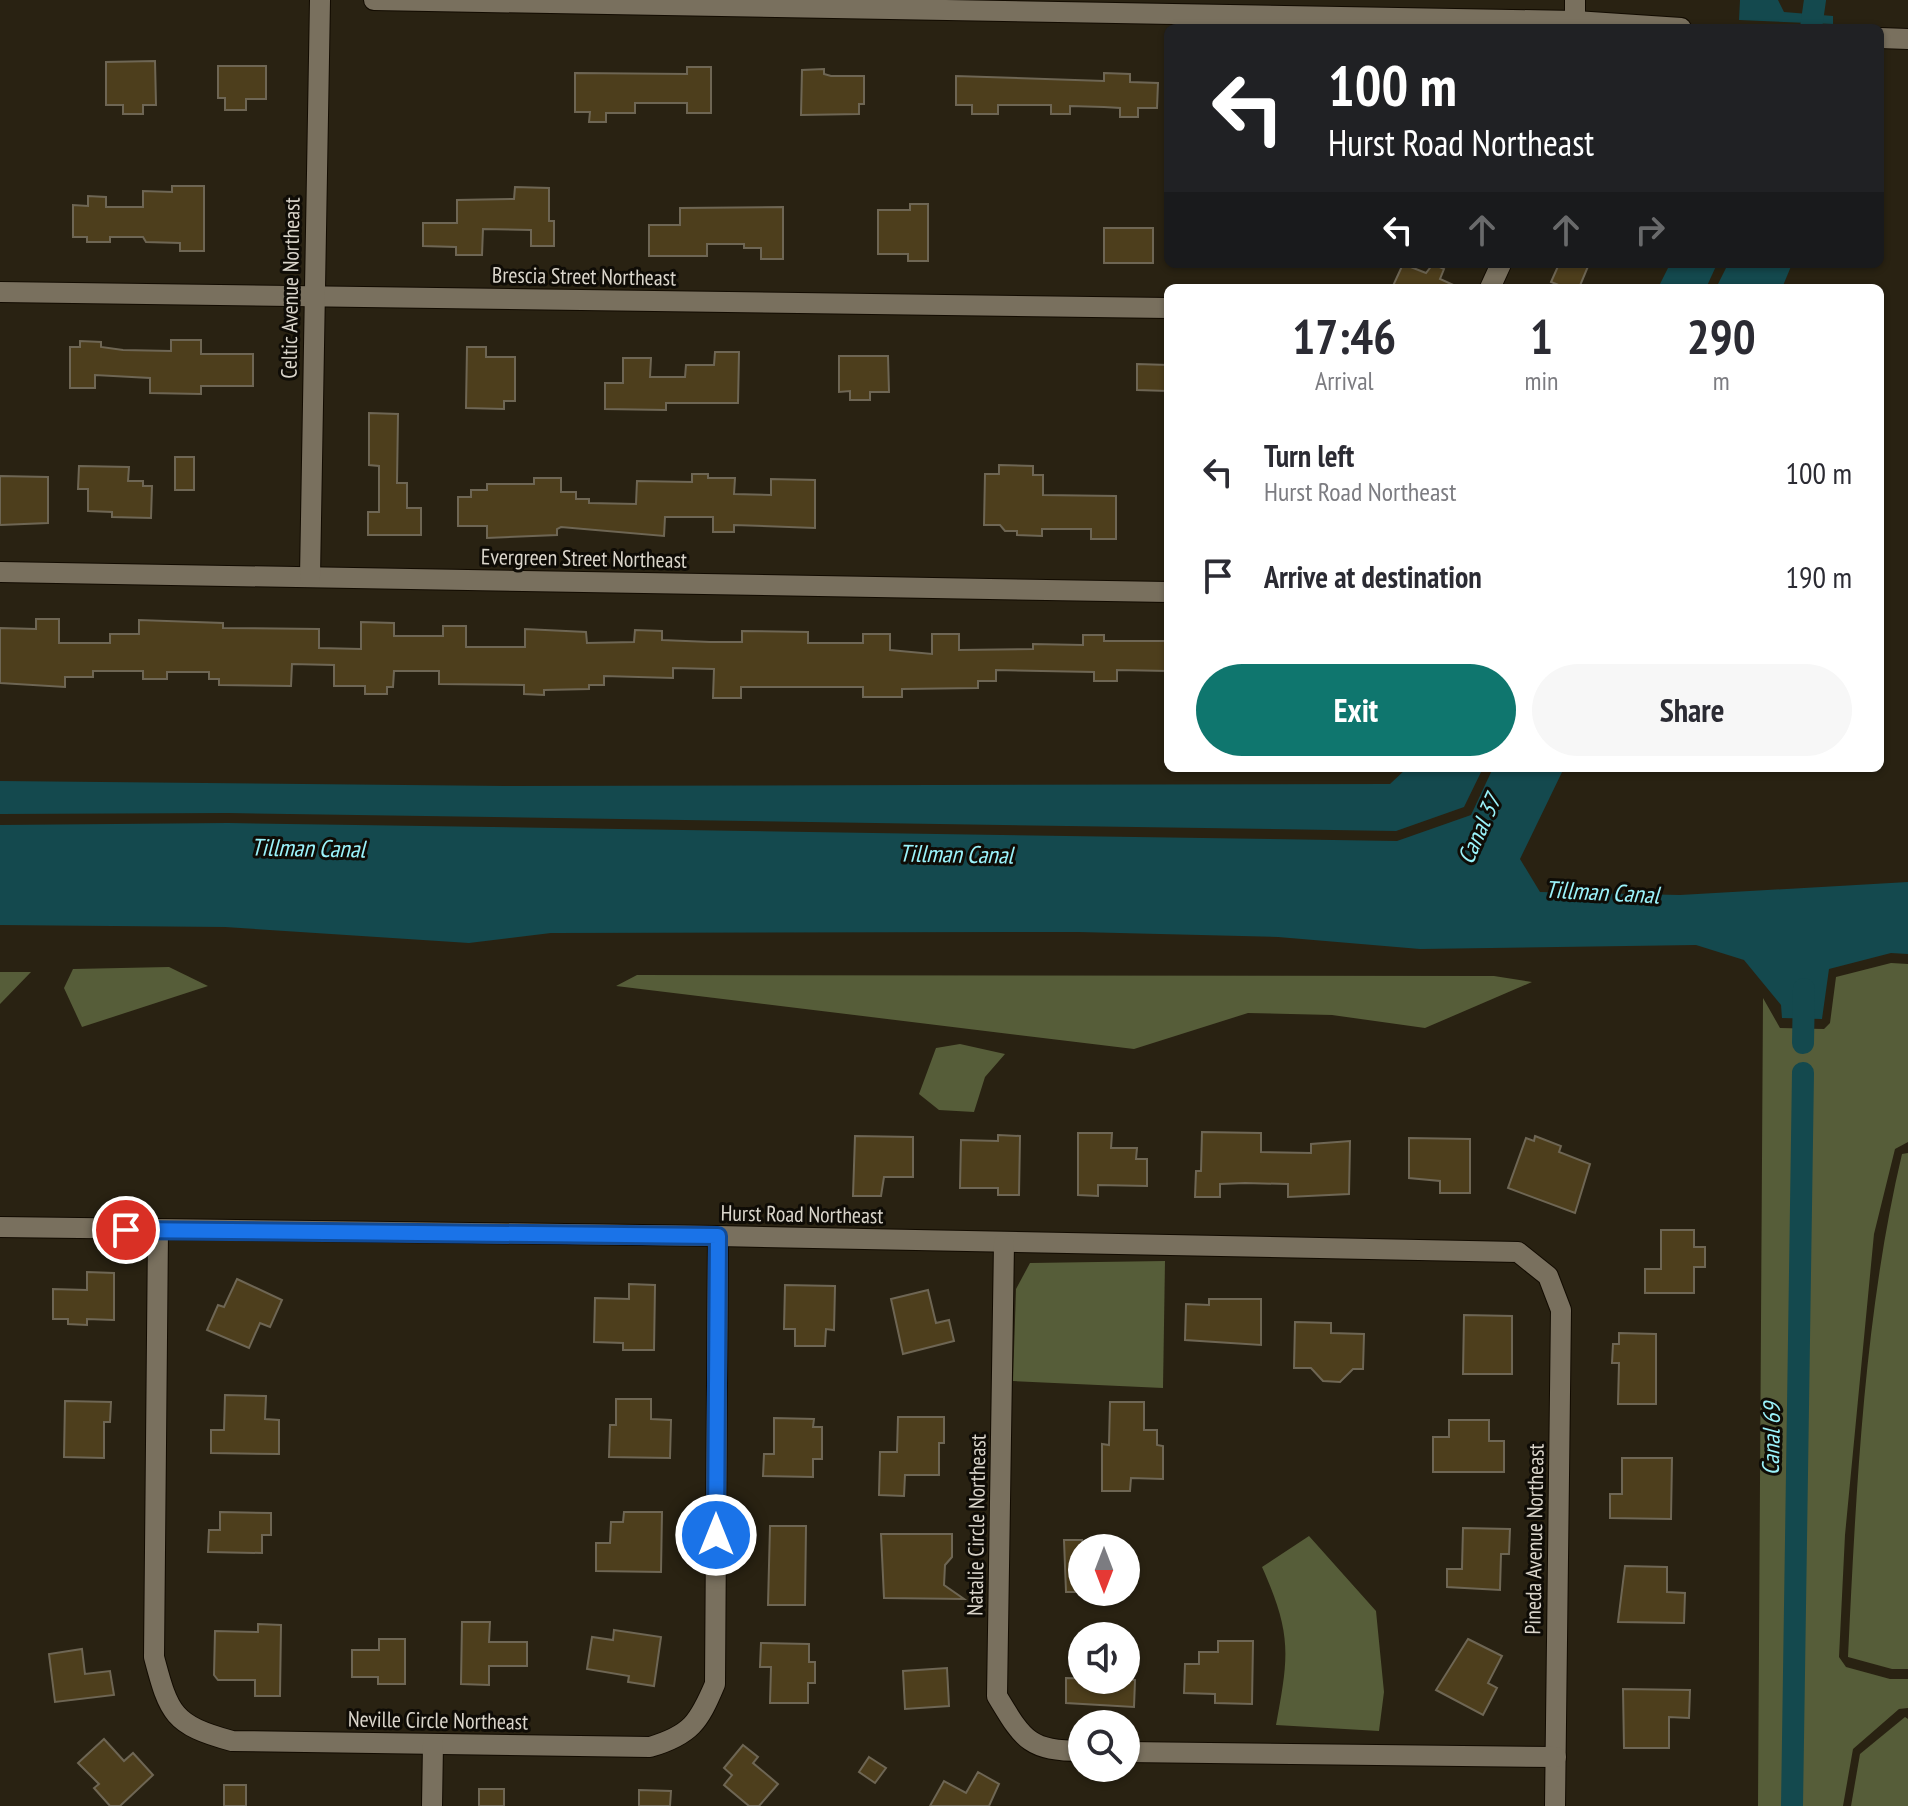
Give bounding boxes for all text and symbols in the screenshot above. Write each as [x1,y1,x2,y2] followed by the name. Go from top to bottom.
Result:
[1328,49,1457,121] text: 100 m
[1196,56,1300,160] icon: left
[1328,119,1594,166] text: Hurst Road Northeast
[274,197,306,379] street label: Celtic Avenue Northeast
[1376,208,1420,252] icon: left
[1460,208,1504,252] icon: ahead
[1544,208,1588,252] icon: ahead
[1628,208,1672,252] icon: right
[492,260,676,292] street label: Brescia Street Northeast
[1292,305,1396,367] text: 17:46
[1530,305,1553,367] text: 1
[1687,305,1756,367] text: 290
[1315,364,1374,397] text: Arrival
[1524,364,1558,397] text: min
[1713,364,1730,397] text: m
[1264,436,1354,475] text: Turn left
[1196,450,1240,494] icon: left
[1786,453,1852,492] text: 100 m
[1264,475,1456,508] text: Hurst Road Northeast
[481,542,687,574] street label: Evergreen Street Northeast
[1196,554,1240,598] icon: arrive
[1264,557,1482,596] text: Arrive at destination
[1786,557,1852,596] text: 190 m
[1196,664,1516,756] button: Exit
[1532,664,1852,756] button: Share
[1450,787,1509,869] water label: Canal 37
[251,832,368,865] water label: Tillman Canal
[899,838,1016,871] water label: Tillman Canal
[1544,874,1662,911] water label: Tillman Canal
[92,1196,160,1264] pin
[720,1199,884,1229] street label: Hurst Road Northeast
[104,1208,148,1252] icon: arrive
[1755,1399,1787,1476] water label: Canal 69
[960,1434,992,1616] street label: Natalie Circle Northeast
[1518,1443,1550,1635] street label: Pineda Avenue Northeast
[674,1493,758,1577] position arrow
[1068,1534,1140,1606] north arrow
[1068,1534,1140,1782] map controls
[1068,1622,1140,1694] button: sound
[348,1704,528,1736] street label: Neville Circle Northeast
[1068,1710,1140,1782] button: search

